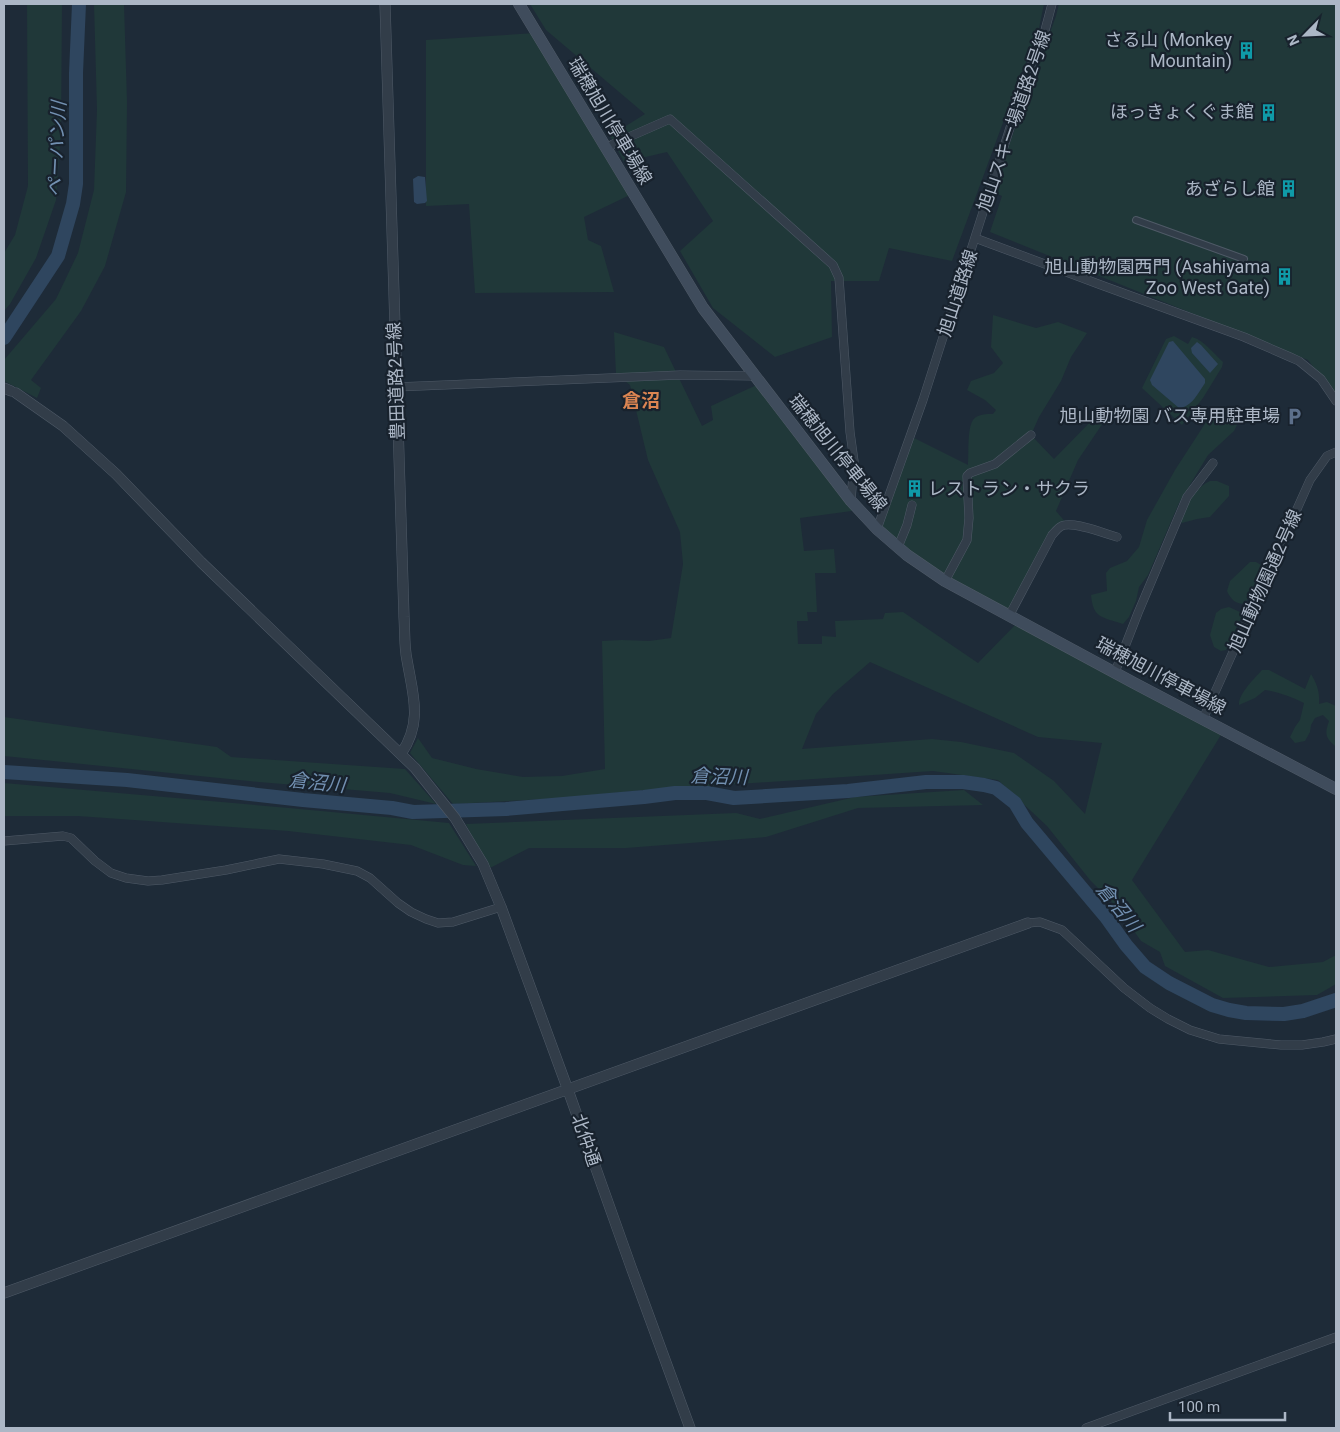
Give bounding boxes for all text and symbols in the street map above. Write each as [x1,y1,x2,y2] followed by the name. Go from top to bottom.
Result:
[1280,10,1330,60] north arrow
[973,28,1054,214] street label: 旭山スキー場道路2号線
[1105,29,1232,72] place label: さる山 (Monkey Mountain)
[1284,33,1302,48] text: N
[1236,40,1256,60] building icon: さる山 (Monkey Mountain)
[564,54,657,188] street label: 瑞穂旭川停車場線
[43,99,71,197] water label: ペーパン川
[1110,101,1254,122] place label: ほっきょくぐま館
[1258,102,1278,122] building icon: ほっきょくぐま館
[1185,178,1275,199] place label: あざらし館
[1279,179,1299,199] building icon: あざらし館
[934,247,981,339] street label: 旭山道路線
[1045,256,1270,299] place label: 旭山動物園西門 (Asahiyama Zoo West Gate)
[1274,267,1294,287] building icon: 旭山動物園西門 (Asahiyama Zoo West Gate)
[383,322,408,440] street label: 豊田道路2号線
[622,389,660,412] district label: 倉沼
[785,390,892,515] street label: 瑞穂旭川停車場線
[1060,405,1280,426] place label: 旭山動物園 バス専用駐車場
[1284,406,1304,426] parking icon: 旭山動物園 バス専用駐車場
[928,478,1090,499] place label: レストラン・サクラ
[904,479,924,499] building icon: レストラン・サクラ
[1224,506,1305,655] street label: 旭山動物園通2号線
[1093,632,1230,719] street label: 瑞穂旭川停車場線
[690,764,750,789] water label: 倉沼川
[287,768,348,797] water label: 倉沼川
[1092,878,1147,938] water label: 倉沼川
[568,1111,605,1169] street label: 北仲通
[1170,1390,1285,1422] scale bar
[1178,1398,1220,1416] text: 100 m

